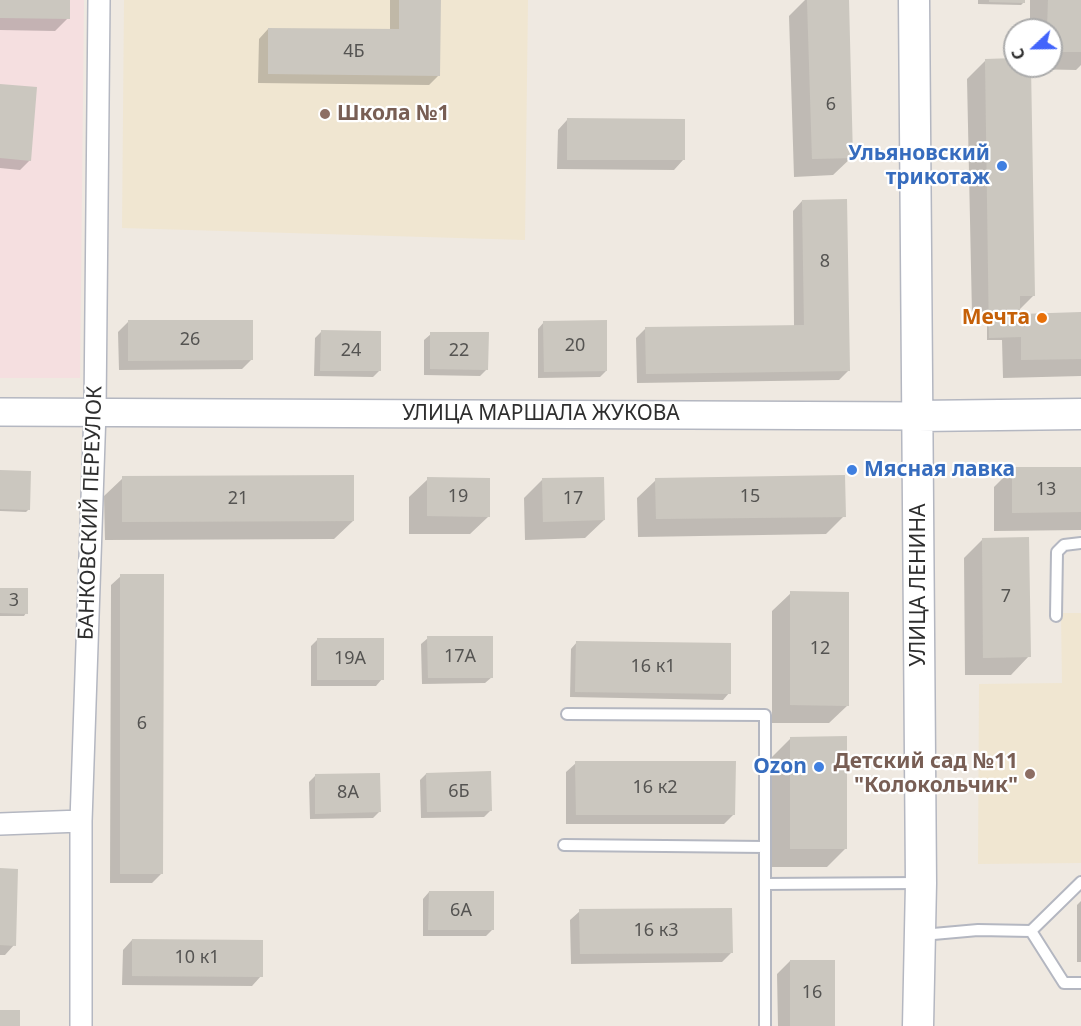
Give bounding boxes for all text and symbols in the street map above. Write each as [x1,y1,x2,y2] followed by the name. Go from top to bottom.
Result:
[1003,18,1063,78] north arrow
[343,41,365,63] house number: 4Б
[1006,45,1030,63] text: С
[826,94,836,116] house number: 6
[337,101,450,127] place label: Школа №1
[318,107,332,121] marker: Школа №1
[848,141,990,191] place label: Ульяновский трикотаж
[995,159,1009,173] marker: Ульяновский трикотаж
[820,251,830,273] house number: 8
[962,305,1030,331] place label: Мечта
[1035,311,1049,325] marker: Мечта
[180,329,200,351] house number: 26
[565,335,585,357] house number: 20
[341,340,361,362] house number: 24
[449,340,469,362] house number: 22
[74,386,108,640] street label: БАНКОВСКИЙ ПЕРЕУЛОК
[402,401,680,427] street label: УЛИЦА МАРШАЛА ЖУКОВА
[864,457,1015,483] place label: Мясная лавка
[845,463,859,477] marker: Мясная лавка
[1036,479,1056,501] house number: 13
[448,486,468,508] house number: 19
[740,486,760,508] house number: 15
[228,488,248,510] house number: 21
[563,488,583,510] house number: 17
[906,504,932,666] street label: УЛИЦА ЛЕНИНА
[1001,586,1011,608] house number: 7
[9,590,19,612] house number: 3
[810,638,830,660] house number: 12
[444,646,476,668] house number: 17А
[334,648,366,670] house number: 19А
[630,656,676,678] house number: 16 к1
[137,713,147,735] house number: 6
[834,749,1018,799] place label: Детский сад №11 "Колокольчик"
[753,754,807,780] place label: Ozon
[812,760,826,774] marker: Ozon
[1023,767,1037,781] marker: Детский сад №11 "Колокольчик"
[632,777,678,799] house number: 16 к2
[448,781,470,803] house number: 6Б
[337,782,359,804] house number: 8А
[450,900,472,922] house number: 6А
[633,920,679,942] house number: 16 к3
[174,947,220,969] house number: 10 к1
[802,982,822,1004] house number: 16

